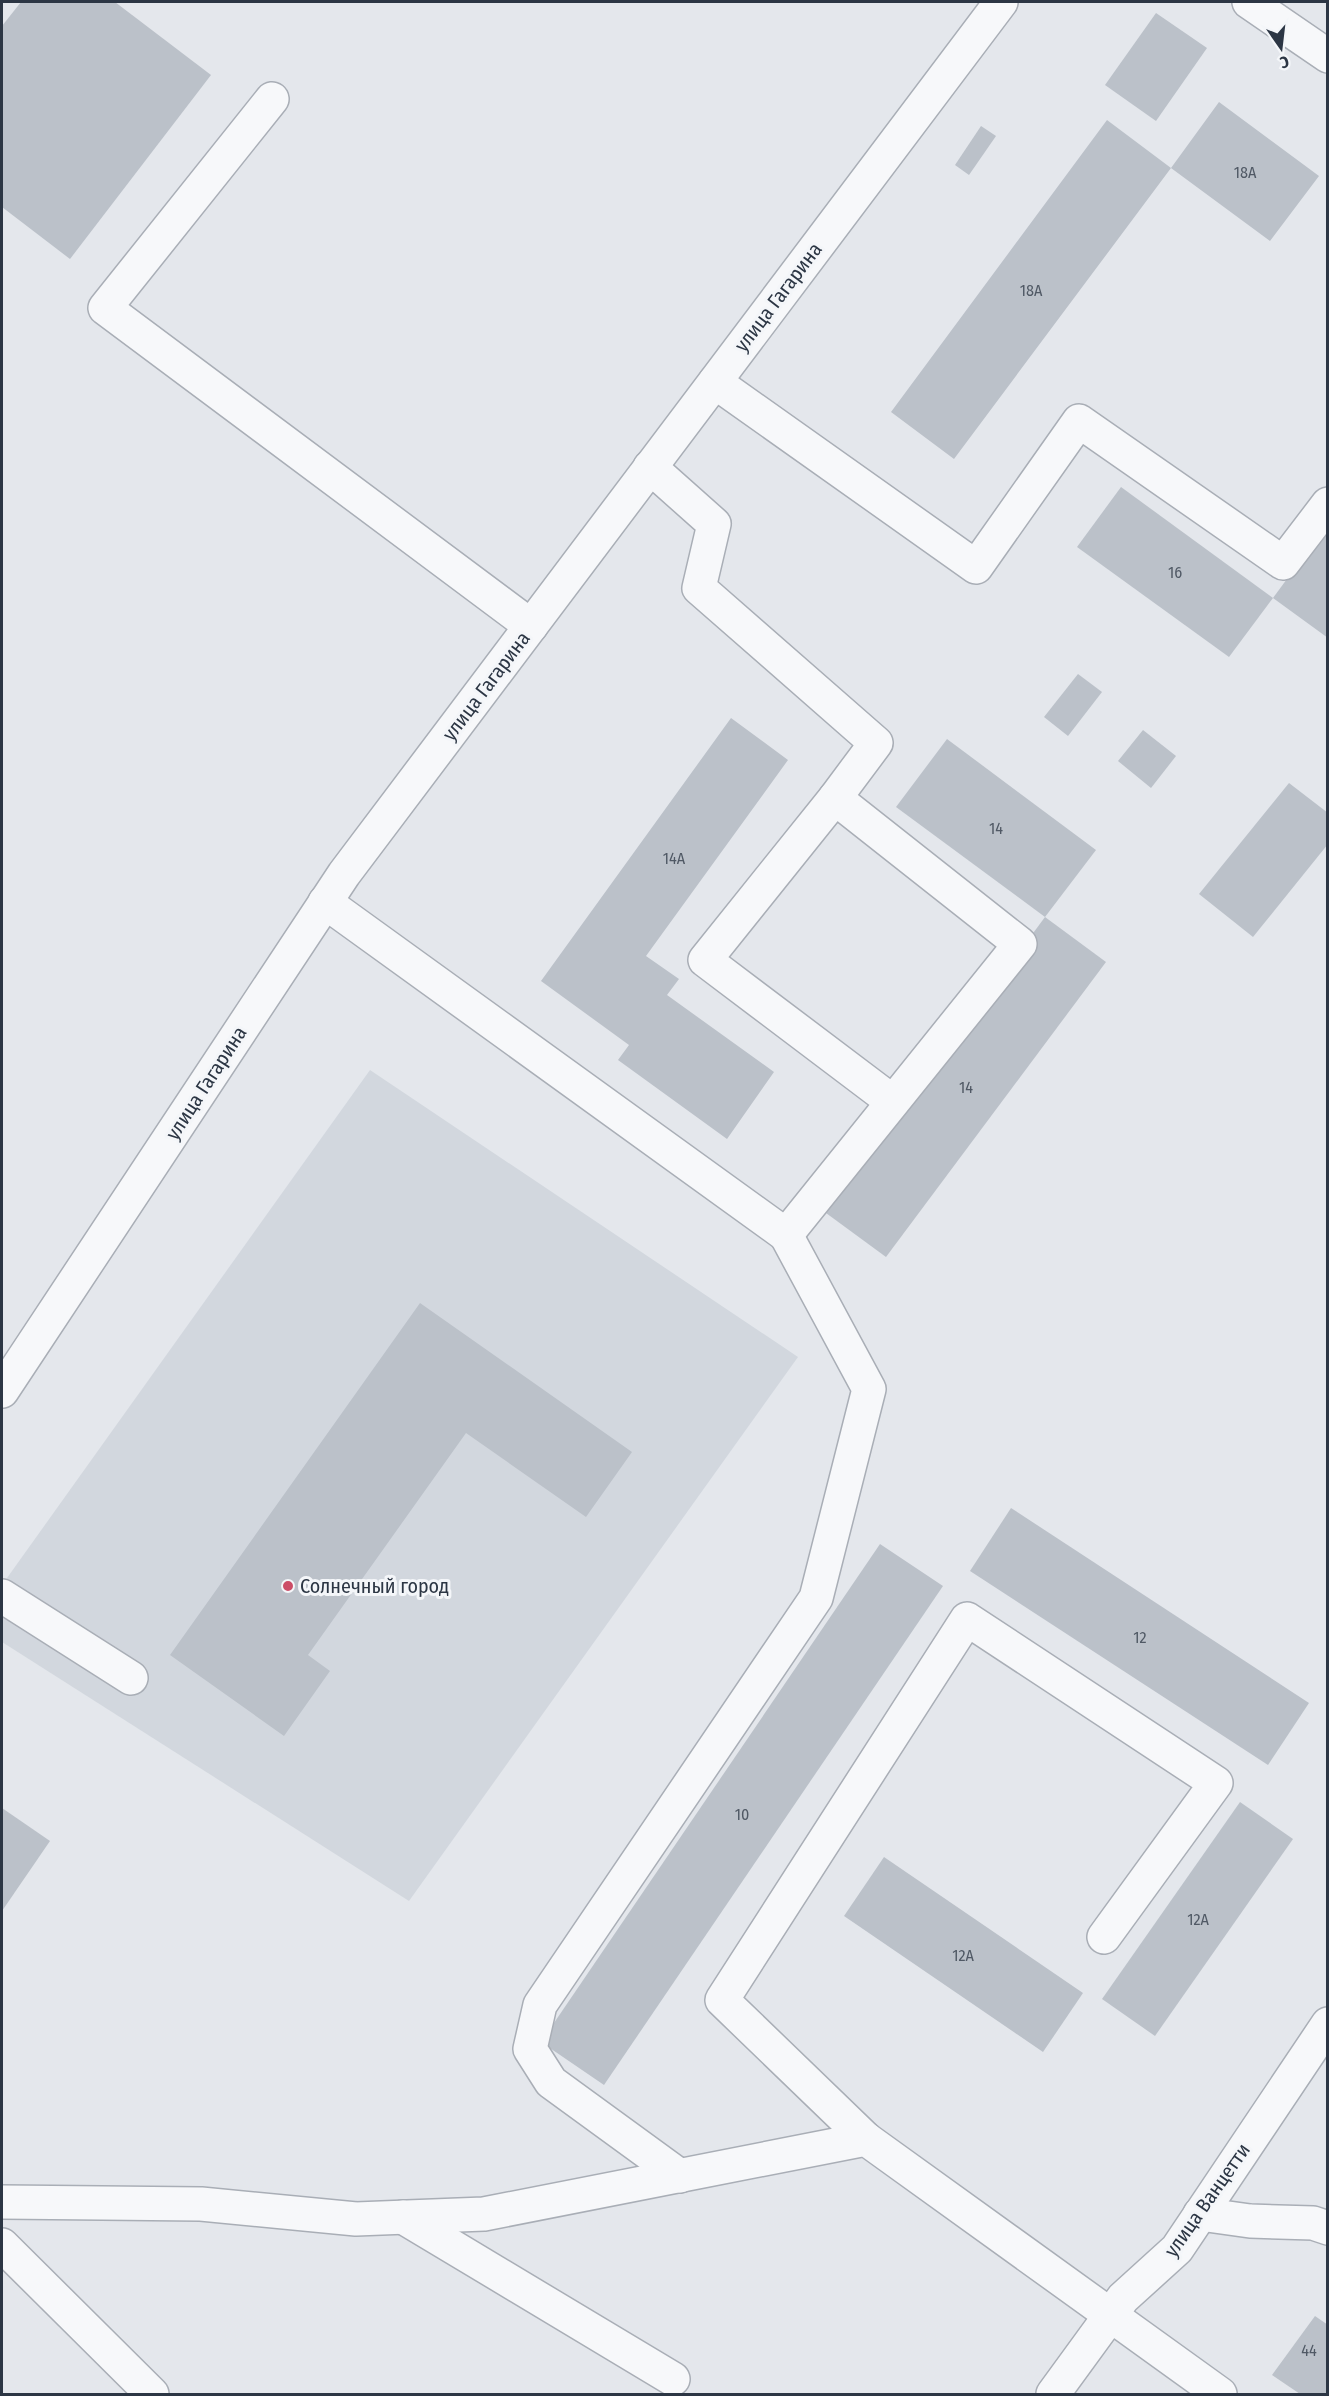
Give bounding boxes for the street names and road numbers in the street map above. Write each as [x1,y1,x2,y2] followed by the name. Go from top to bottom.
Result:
[729,238,827,356] street label: улица Гагарина
[437,627,535,745] street label: улица Гагарина
[160,1022,252,1144] street label: улица Гагарина
[1159,2139,1255,2261] street label: улица Ванцетти

